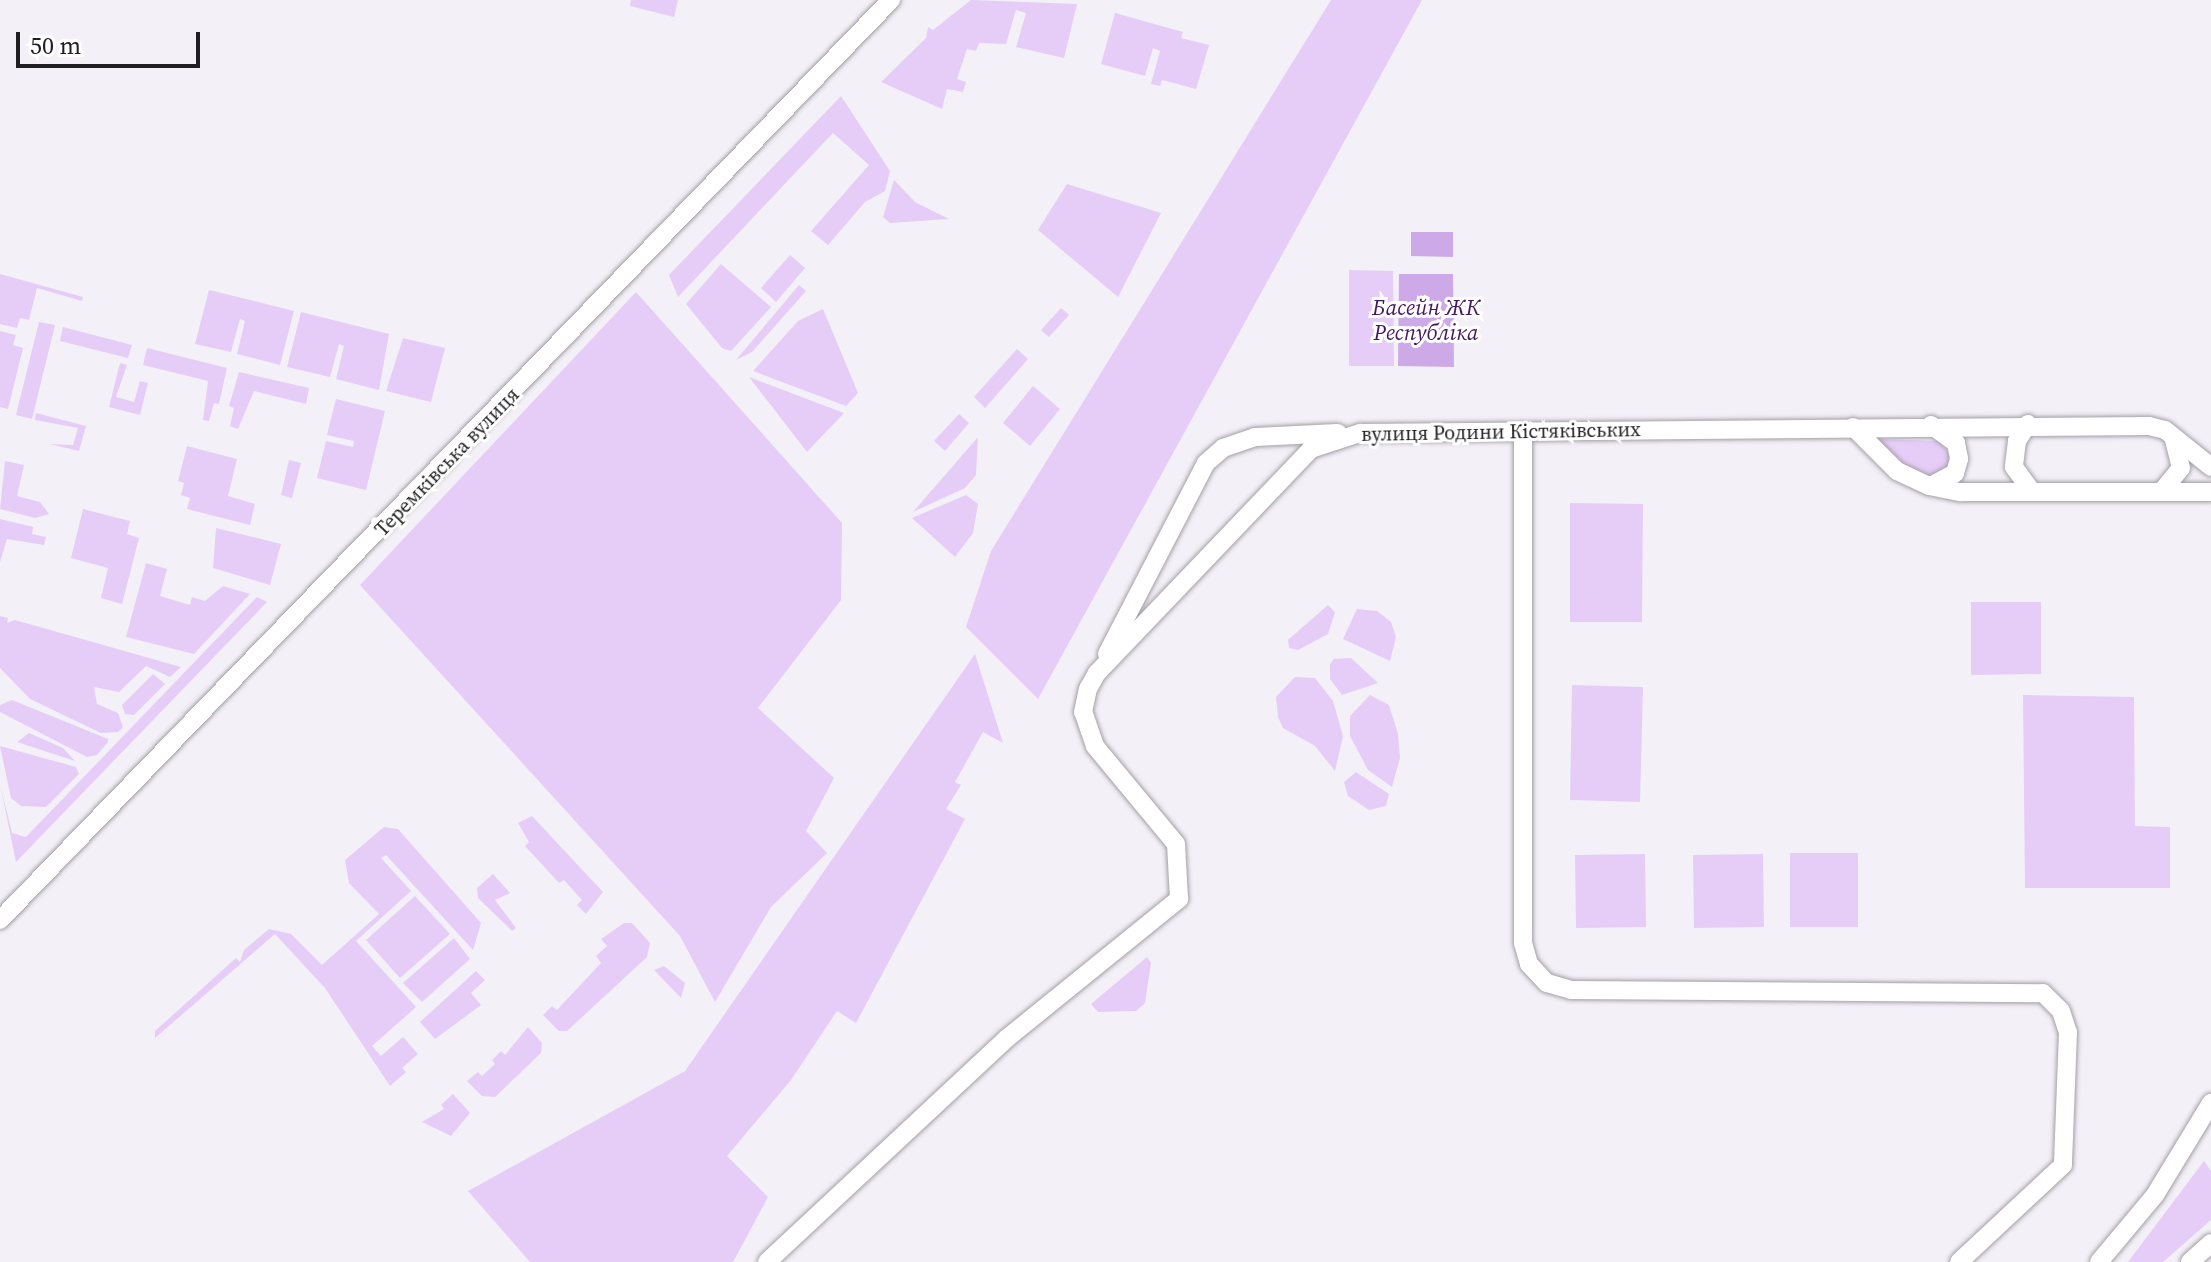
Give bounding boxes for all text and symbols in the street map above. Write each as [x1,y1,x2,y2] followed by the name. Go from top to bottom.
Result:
[20,16,204,66] scale bar
[30,29,81,62] text: 50 m
[1372,294,1480,346] water label: Басейн ЖК Республіка
[370,383,524,541] street label: Теремківська вулиця
[1361,418,1641,446] street label: вулиця Родини Кістяківських

